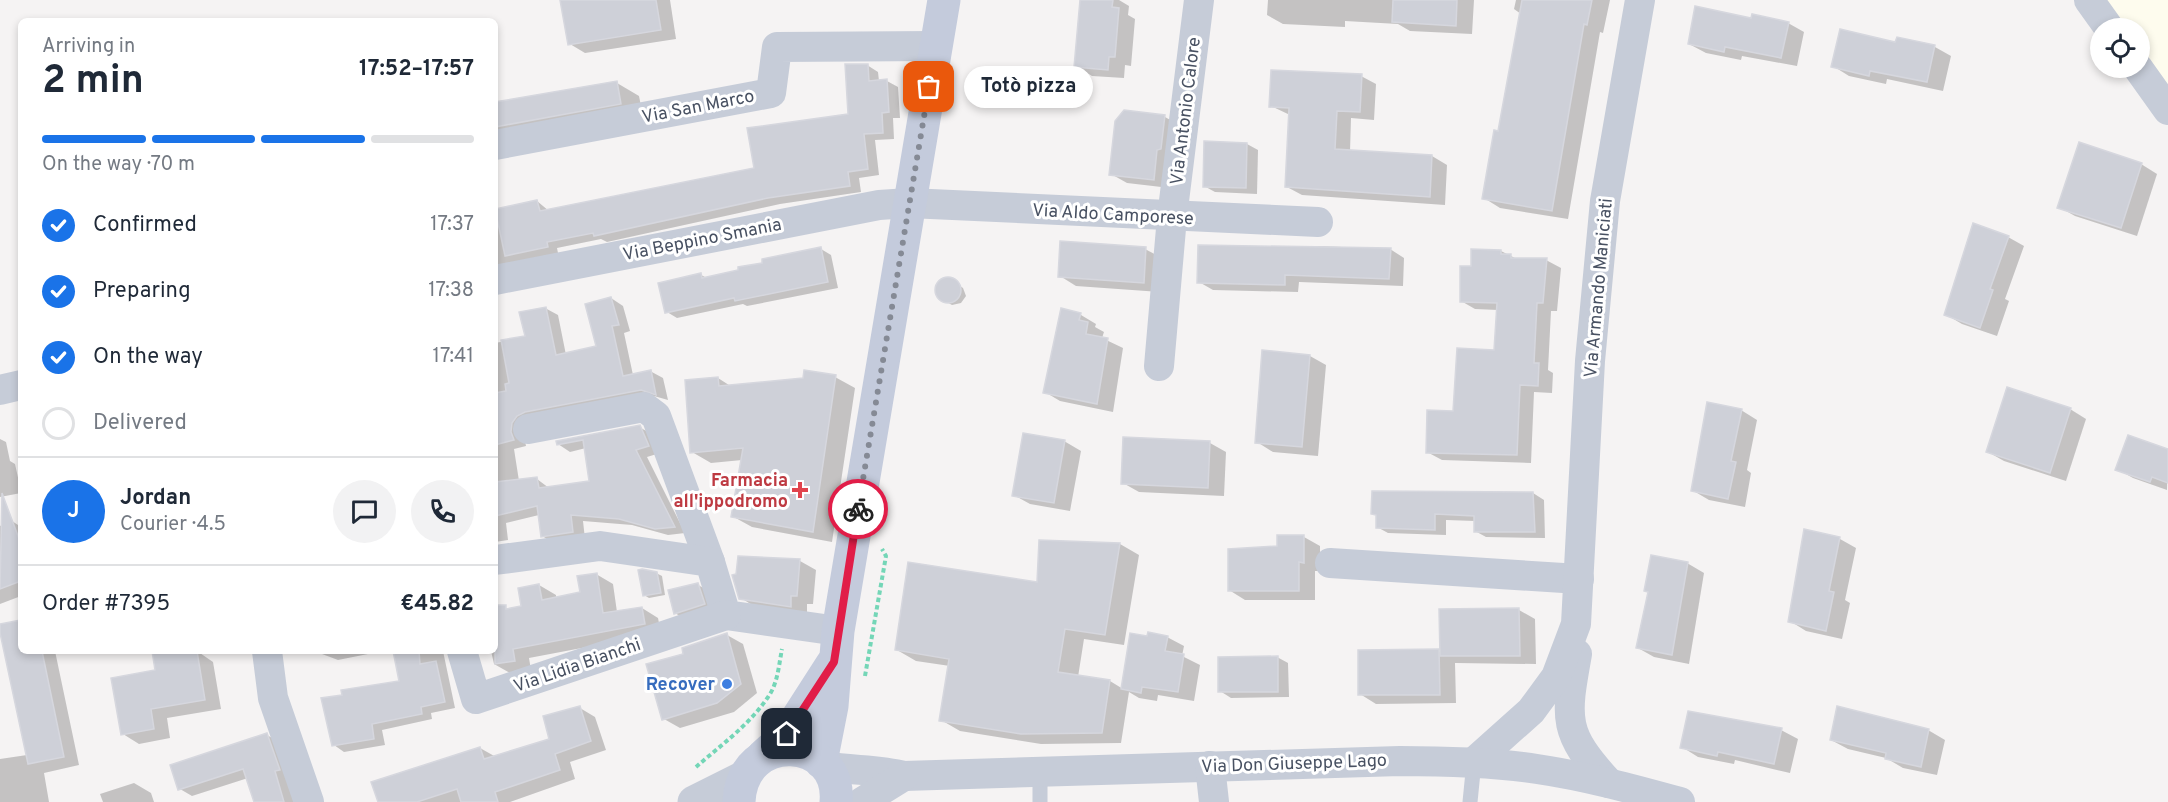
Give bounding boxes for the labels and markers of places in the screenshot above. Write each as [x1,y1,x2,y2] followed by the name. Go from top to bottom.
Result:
[903,61,954,112] pin
[965,66,1094,108] callout: Totò pizza
[673,470,788,514] place label: Farmacia all'ippodromo
[793,483,807,497] marker: Farmacia all'ippodromo
[646,674,715,697] place label: Recover
[720,677,734,691] marker: Recover
[761,708,812,759] pin

